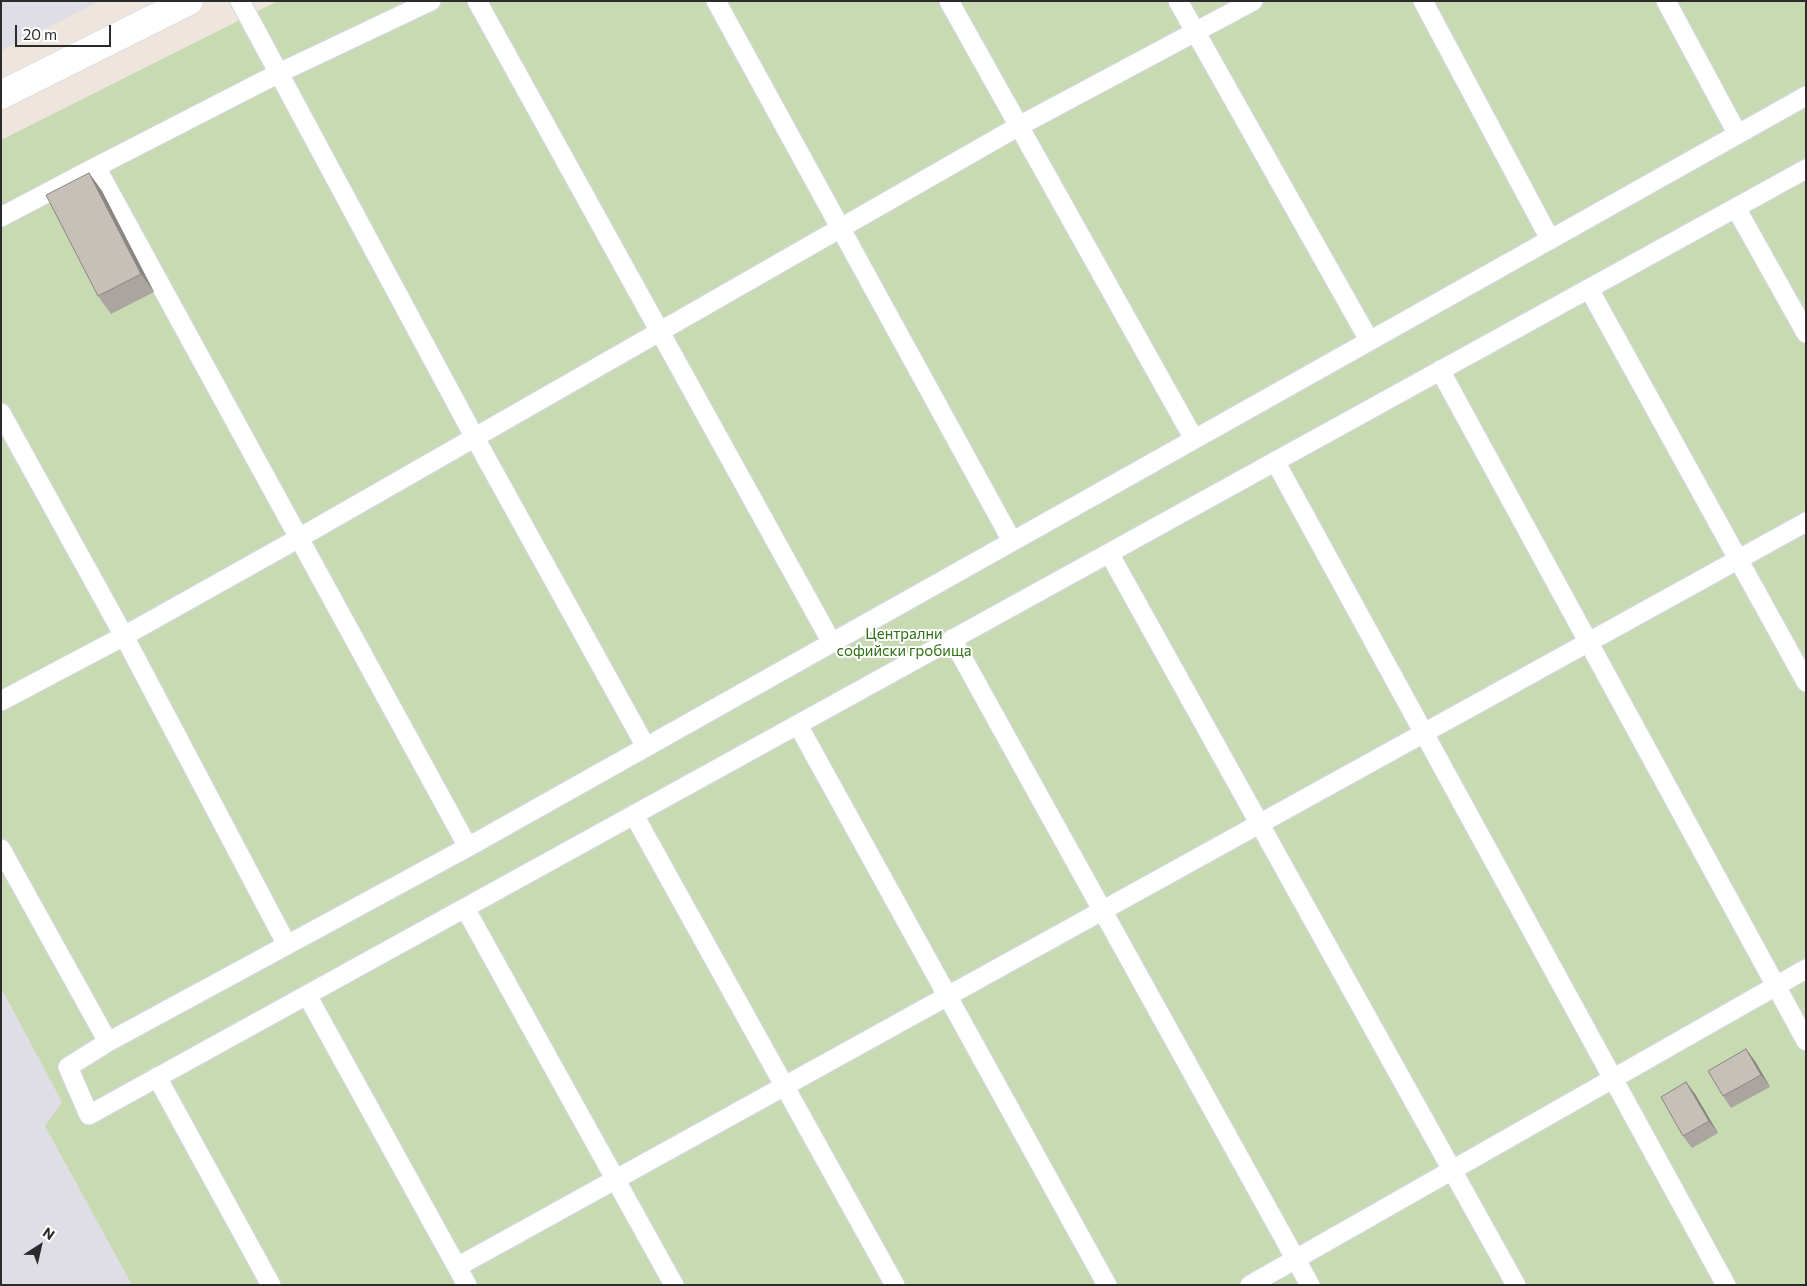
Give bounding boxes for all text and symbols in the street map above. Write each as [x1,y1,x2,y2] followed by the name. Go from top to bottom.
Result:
[18,15,114,47] scale bar
[23,25,57,43] text: 20 m
[837,625,971,660] park label: Централни софийски гробища
[15,1221,65,1271] north arrow
[40,1223,58,1243] text: N

